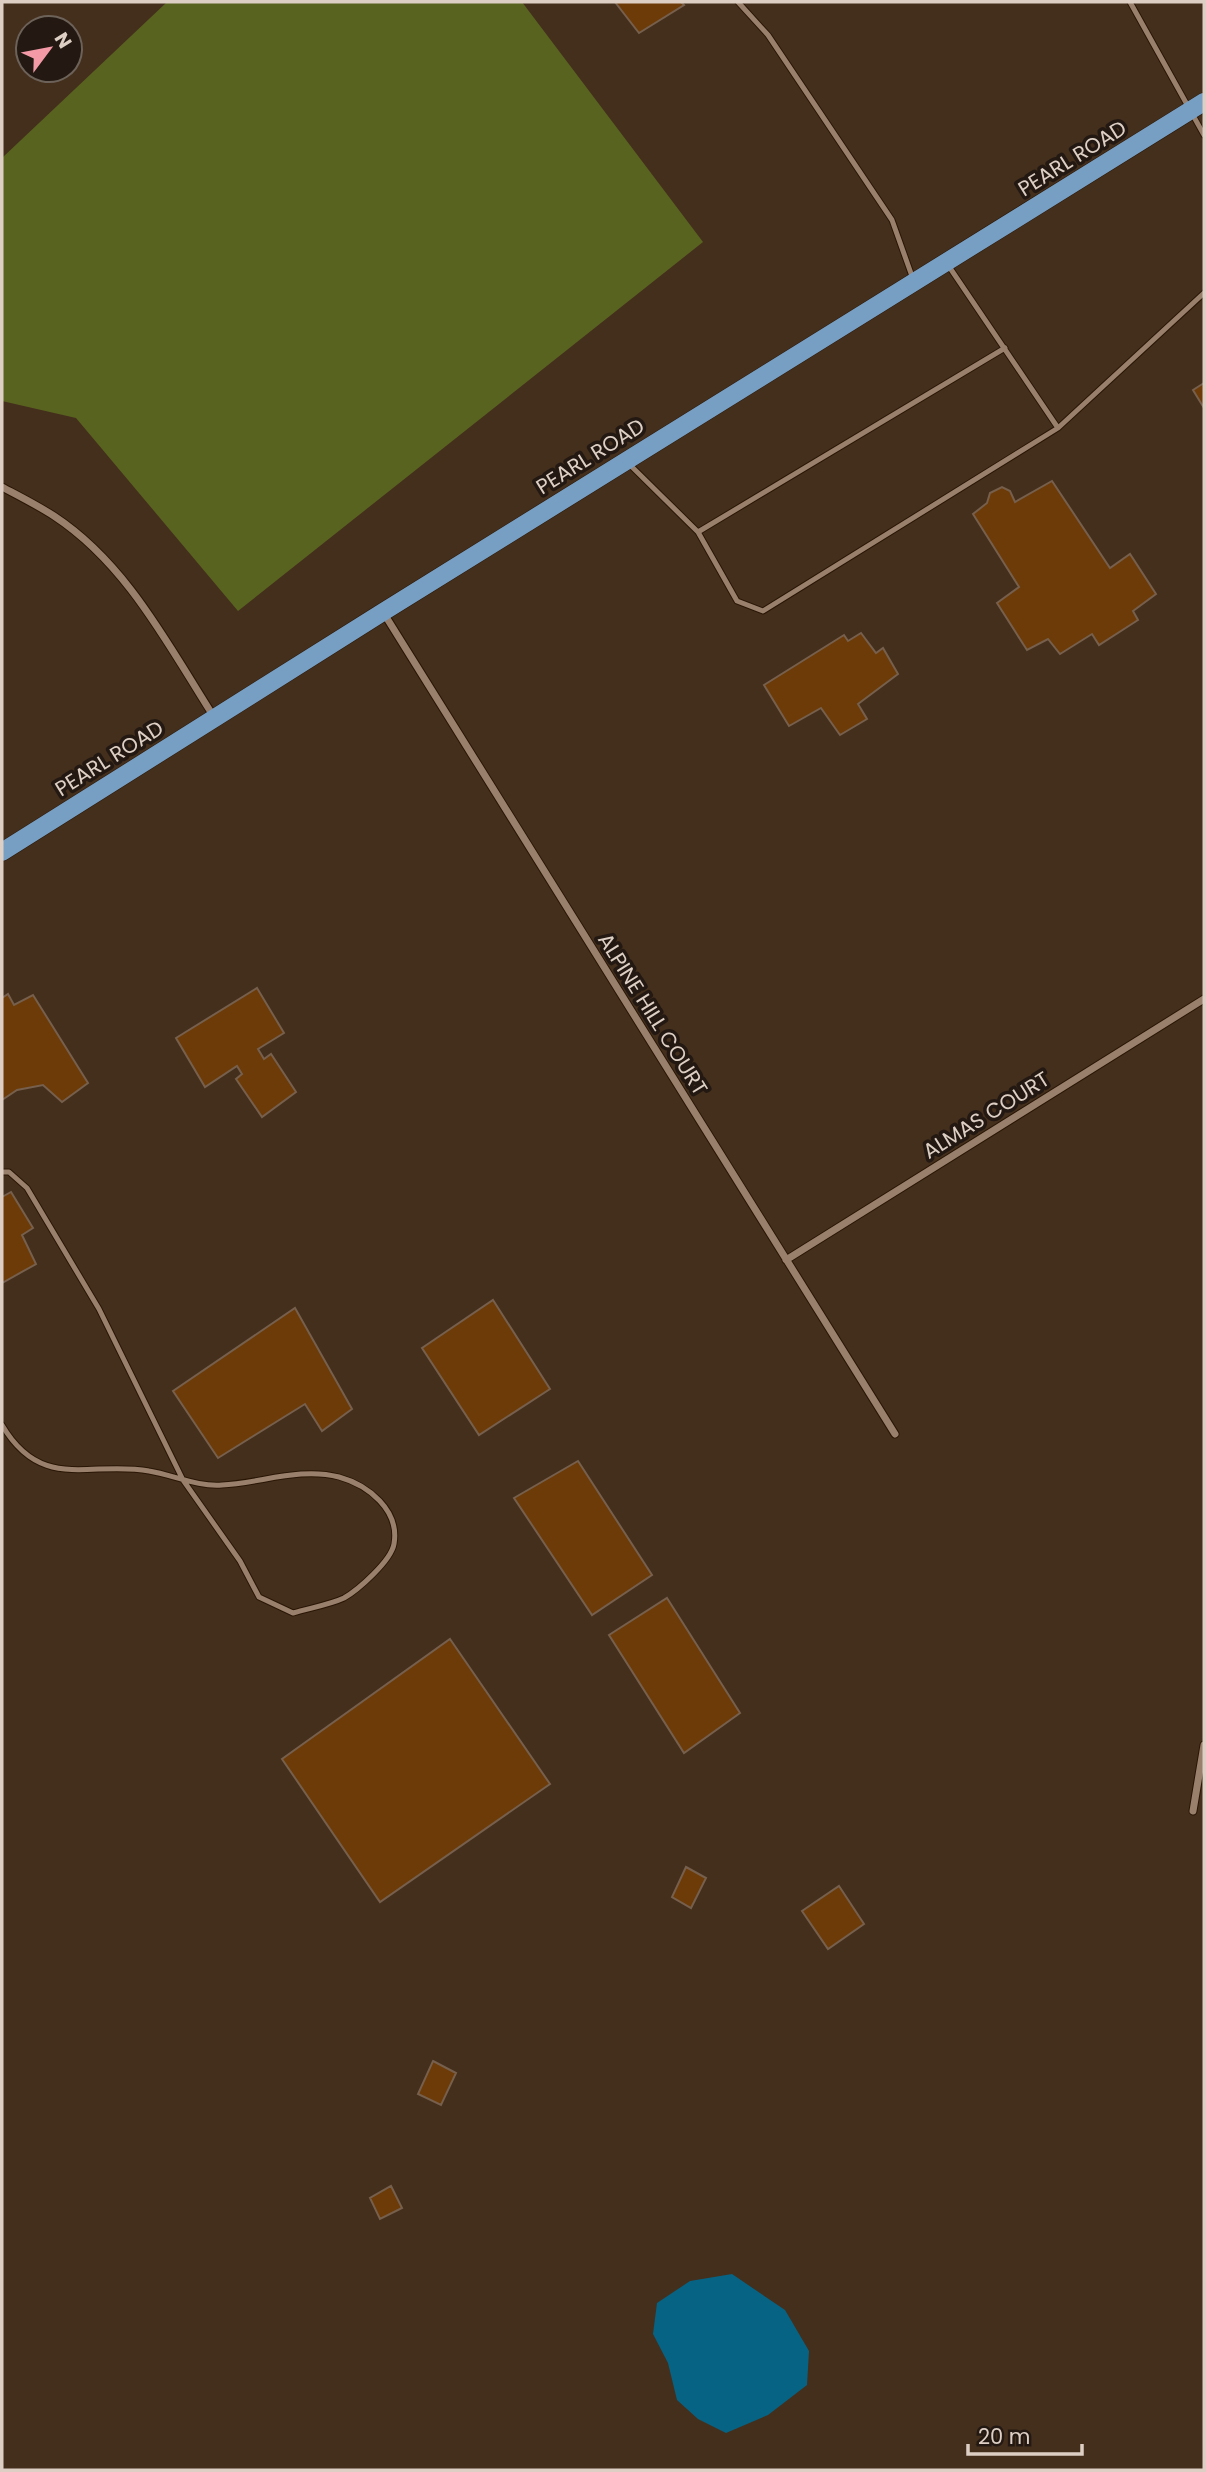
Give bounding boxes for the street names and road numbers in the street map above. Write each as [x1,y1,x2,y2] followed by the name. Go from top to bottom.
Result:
[1012,113,1132,203] street label: PEARL ROAD
[530,411,650,501] street label: PEARL ROAD
[49,713,169,803] street label: PEARL ROAD
[591,927,715,1101] street label: ALPINE HILL COURT
[917,1064,1055,1166] street label: ALMAS COURT

